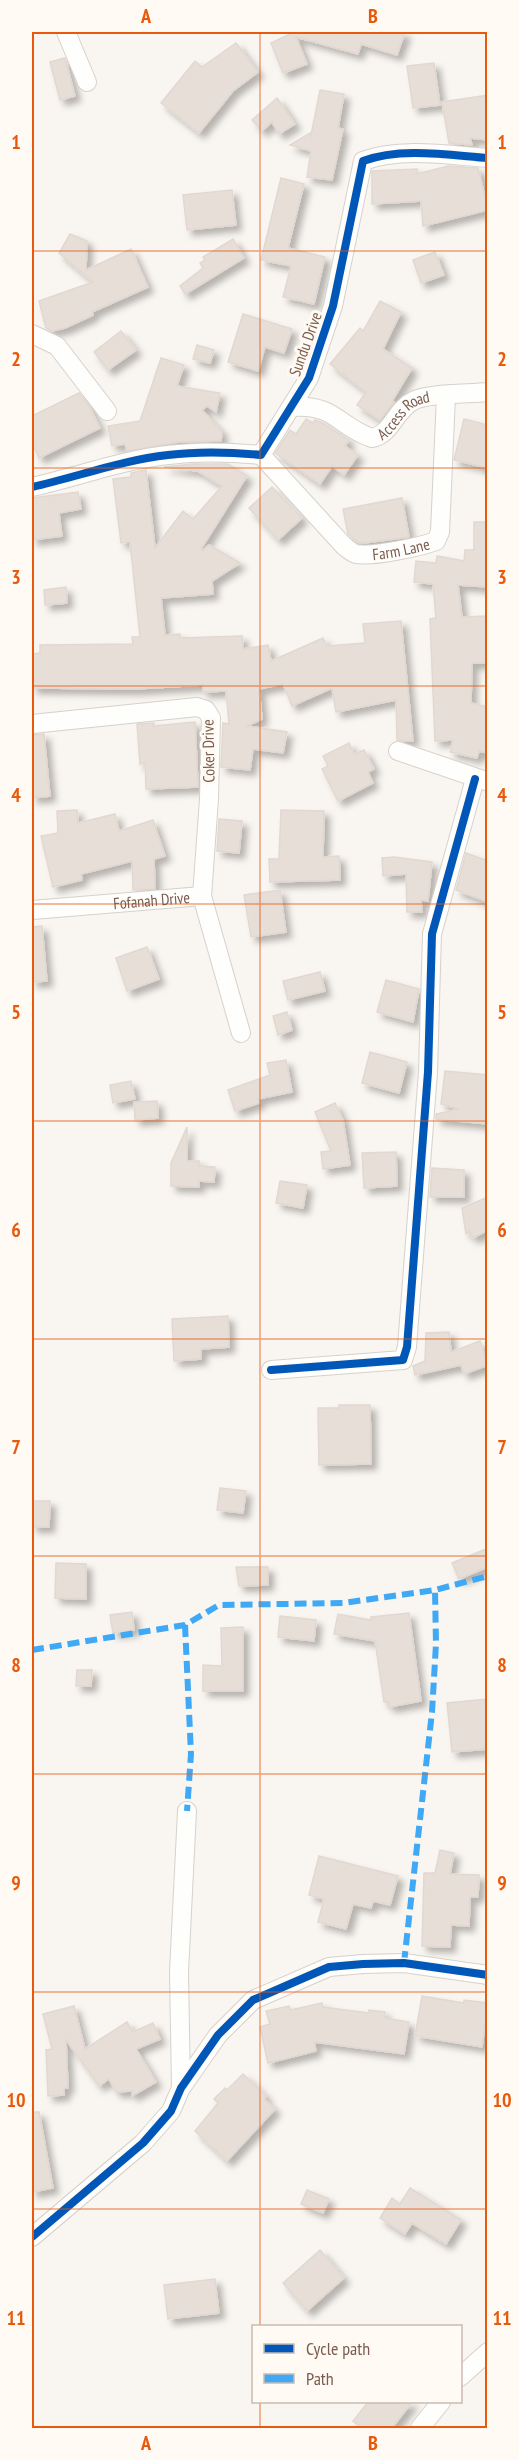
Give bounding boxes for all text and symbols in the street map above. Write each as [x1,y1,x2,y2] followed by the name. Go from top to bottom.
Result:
[140,3,152,29] text: A
[368,3,378,29] text: B
[11,129,21,155] text: 1
[497,129,507,155] text: 1
[284,309,326,379] street label: Sundu Drive
[11,346,21,372] text: 2
[497,346,507,372] text: 2
[373,386,431,444] street label: Access Road
[371,534,432,564] street label: Farm Lane
[11,564,21,590] text: 3
[497,564,507,590] text: 3
[197,719,219,783] street label: Coker Drive
[11,782,21,808] text: 4
[497,782,507,808] text: 4
[112,887,191,913] street label: Fofanah Drive
[11,999,21,1025] text: 5
[497,999,507,1025] text: 5
[11,1217,21,1243] text: 6
[497,1217,507,1243] text: 6
[11,1434,21,1460] text: 7
[497,1434,507,1460] text: 7
[11,1652,21,1678] text: 8
[497,1652,507,1678] text: 8
[11,1870,21,1896] text: 9
[497,1870,507,1896] text: 9
[6,2087,26,2113] text: 10
[492,2087,512,2113] text: 10
[6,2305,26,2331] text: 11
[492,2305,512,2331] text: 11
[252,2325,462,2403] legend
[306,2337,370,2360] text: Cycle path
[306,2367,334,2390] text: Path
[140,2430,152,2456] text: A
[368,2430,378,2456] text: B

